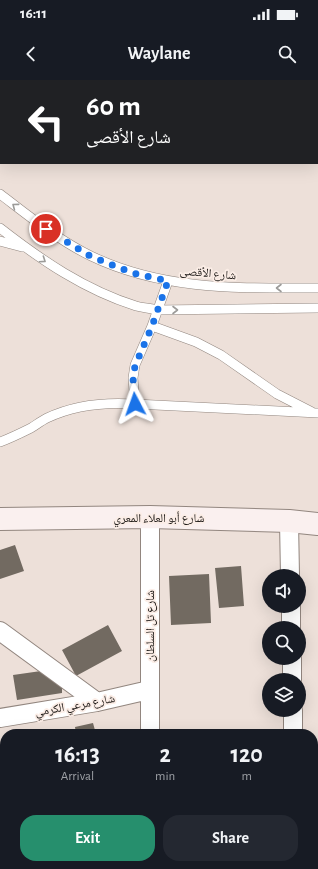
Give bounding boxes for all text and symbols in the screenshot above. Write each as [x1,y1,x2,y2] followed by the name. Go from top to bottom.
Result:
[20,6,47,21] text: 16:11
[20,43,42,65] icon: back
[276,43,298,65] icon: search
[127,45,191,63] text: Waylane
[86,93,141,121] text: 60 m
[20,96,72,148] icon: left
[86,129,171,147] text: شارع الأقصى
[12,203,19,210] one-way arrow
[29,212,63,246] pin
[35,218,57,240] icon: arrive
[38,255,45,262] one-way arrow
[179,265,237,283] street label: شارع الأقصى
[276,284,282,292] one-way arrow
[172,306,178,314] one-way arrow
[114,383,156,425] position arrow
[113,511,205,528] street label: شارع أبو العلاء المعري
[262,569,306,717] map controls
[262,569,306,613] button: sound
[144,590,158,662] street label: شارع تل السلطان
[262,621,306,665] button: search
[262,673,306,717] button: layers
[34,692,117,722] street label: شارع مرعي الكرمي
[55,743,100,767] text: 16:13
[159,743,171,767] text: 2
[230,743,263,767] text: 120
[61,770,94,783] text: Arrival
[155,770,175,783] text: min
[241,770,252,783] text: m
[20,815,155,861] button: Exit
[163,815,298,861] button: Share

